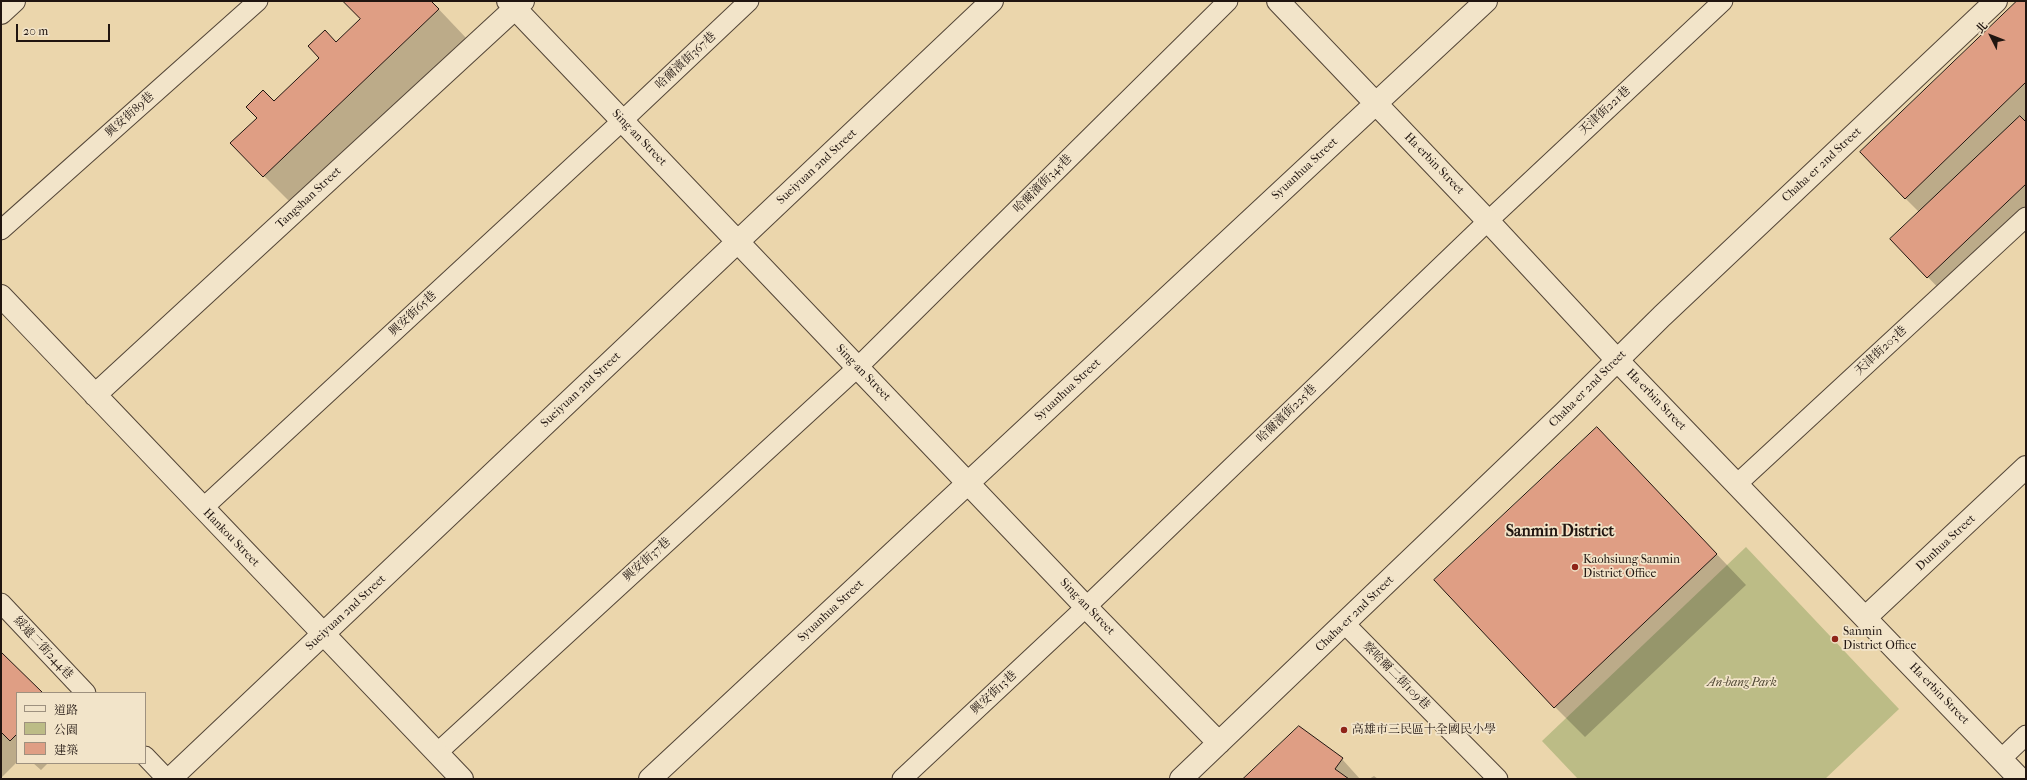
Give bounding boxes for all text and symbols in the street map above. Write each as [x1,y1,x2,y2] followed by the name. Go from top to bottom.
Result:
[18,16,112,42] scale bar
[1971,16,2011,56] north arrow
[1973,19,1990,36] text: 北
[23,24,48,38] text: 20 m
[653,29,719,93] street label: 哈爾濱街367巷
[1576,84,1634,138] street label: 天津街221巷
[103,89,157,141] street label: 興安街89巷
[608,107,670,169] street label: Sing-an Street
[1779,125,1865,205] street label: Chaha-er 2nd Street
[774,126,860,208] street label: Sueiyuan 2nd Street
[1401,130,1467,198] street label: Ha-erbin Street
[1269,135,1341,203] street label: Syuanhua Street
[1011,152,1075,216] street label: 哈爾濱街345巷
[273,164,345,232] street label: Tangshan Street
[386,288,440,340] street label: 興安街65巷
[1852,323,1910,379] street label: 天津街203巷
[832,342,894,404] street label: Sing-an Street
[1546,347,1630,431] street label: Chaha-er 2nd Street
[538,349,624,431] street label: Sueiyuan 2nd Street
[1032,356,1104,424] street label: Syuanhua Street
[1623,366,1689,434] street label: Ha-erbin Street
[1254,382,1320,446] street label: 哈爾濱街225巷
[200,506,262,570] street label: Hankou Street
[1913,512,1979,574] street label: Dunhua Street
[1506,522,1614,542] district label: Sanmin District
[620,535,674,585] street label: 興安街37巷
[1583,553,1680,581] place label: Kaohsiung Sanmin District Office
[1570,562,1580,572] marker: Kaohsiung Sanmin District Office
[303,572,389,654] street label: Sueiyuan 2nd Street
[1313,573,1397,655] street label: Chaha-er 2nd Street
[1056,576,1118,638] street label: Sing-an Street
[795,577,867,645] street label: Syuanhua Street
[10,614,76,682] street label: 綏遠二街244巷
[1843,625,1916,653] place label: Sanmin District Office
[1830,634,1840,644] marker: Sanmin District Office
[1359,639,1433,713] street label: 察哈爾二街109巷
[1906,660,1972,728] street label: Ha-erbin Street
[968,668,1020,718] street label: 興安街13巷
[1707,676,1777,690] park label: An-bang Park
[16,692,146,764] legend
[54,703,78,717] text: 道路
[54,723,78,737] text: 公園
[1352,723,1496,737] place label: 高雄市三民區十全國民小學
[1339,725,1349,735] marker: 高雄市三民區十全國民小學
[54,743,78,757] text: 建築

